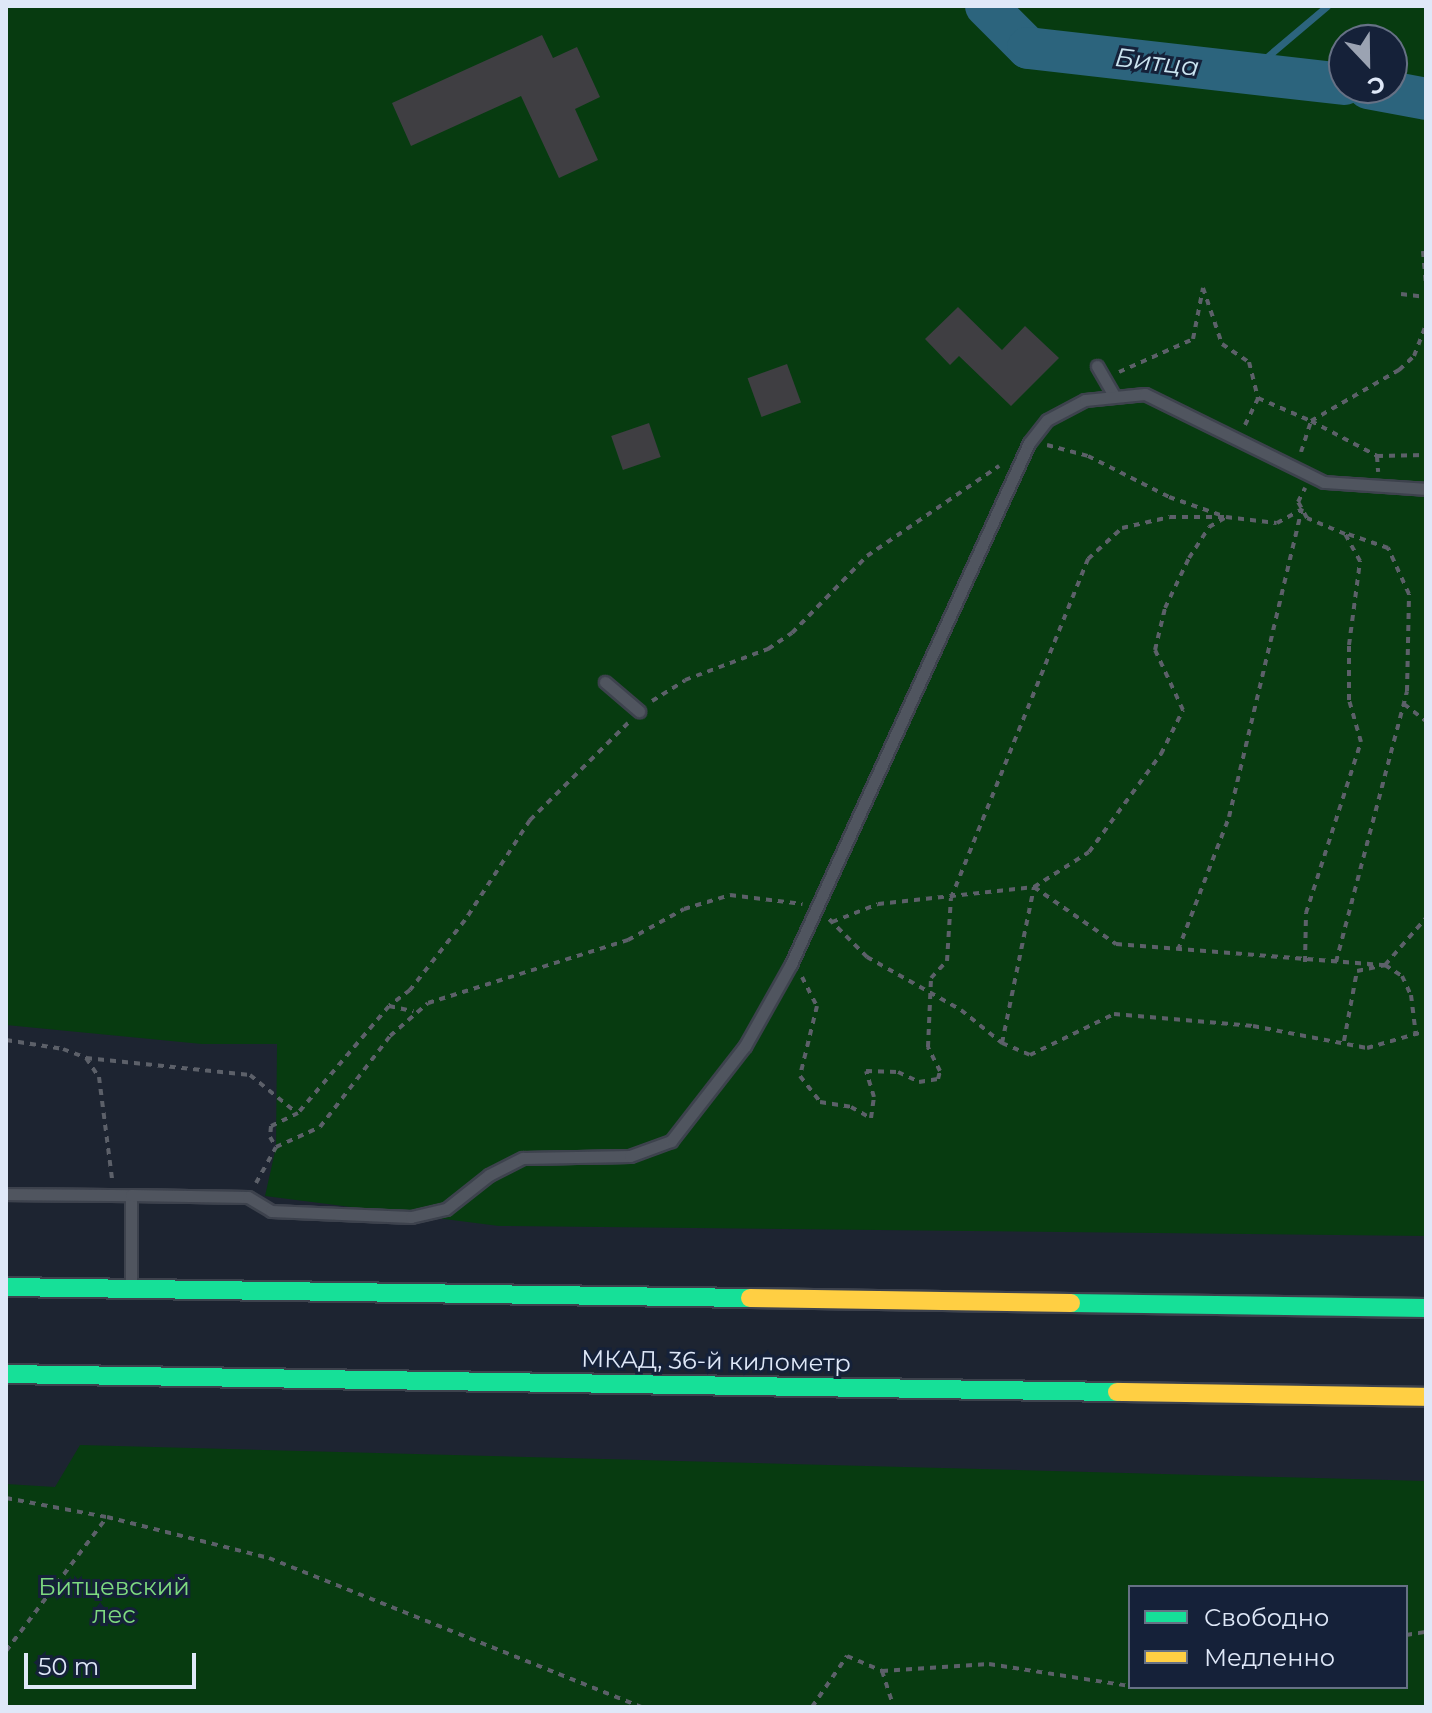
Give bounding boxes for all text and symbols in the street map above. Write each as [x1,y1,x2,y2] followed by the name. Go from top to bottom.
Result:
[1328,24,1408,104] north arrow
[1113,42,1201,84] water label: Битца
[1364,69,1389,100] text: С
[581,1344,851,1378] street label: МКАД, 36-й километр
[38,1573,190,1629] park label: Битцевский лес
[1128,1585,1408,1689] legend
[1204,1603,1329,1632] text: Свободно
[28,1637,200,1687] scale bar
[1204,1643,1335,1672] text: Медленно
[38,1652,99,1681] text: 50 m

